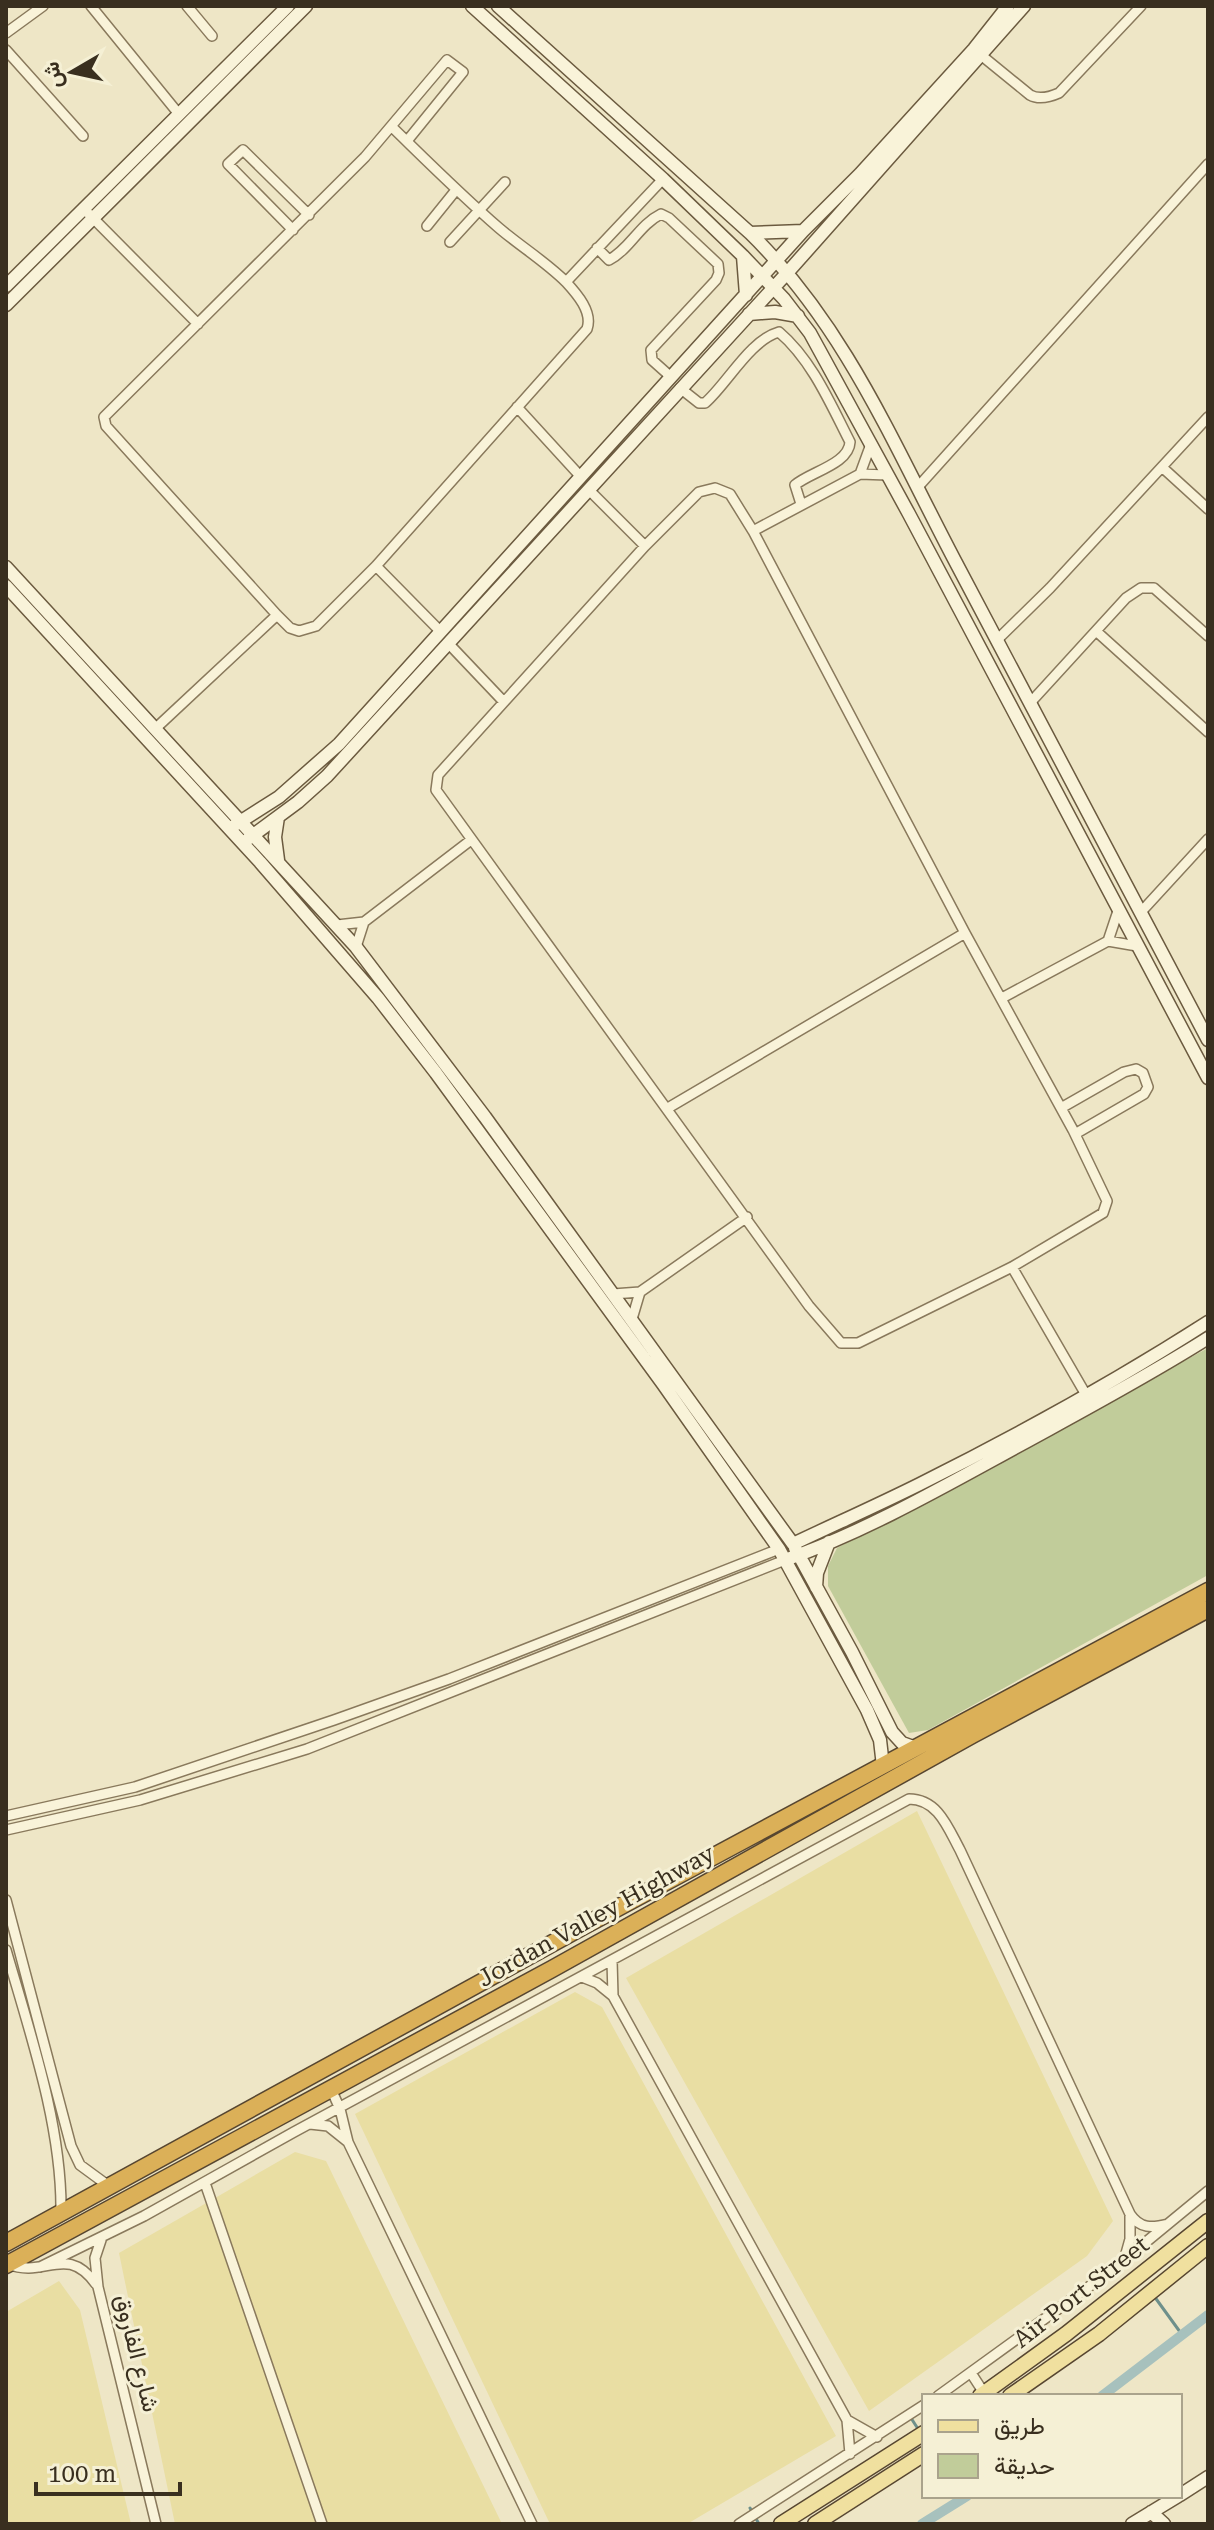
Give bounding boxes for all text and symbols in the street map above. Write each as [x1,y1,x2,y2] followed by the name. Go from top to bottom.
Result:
[32,32,112,112] north arrow
[38,60,68,90] text: ش
[473,1839,720,1993] street label: Jordan Valley Highway
[1008,2230,1154,2354] street label: Air Port Street
[107,2291,165,2415] street label: شارع الفاروق
[922,2394,1182,2498] legend
[994,2412,1045,2441] text: طريق
[36,2446,180,2496] scale bar
[994,2452,1055,2480] text: حديقة
[48,2460,116,2488] text: 100 m

